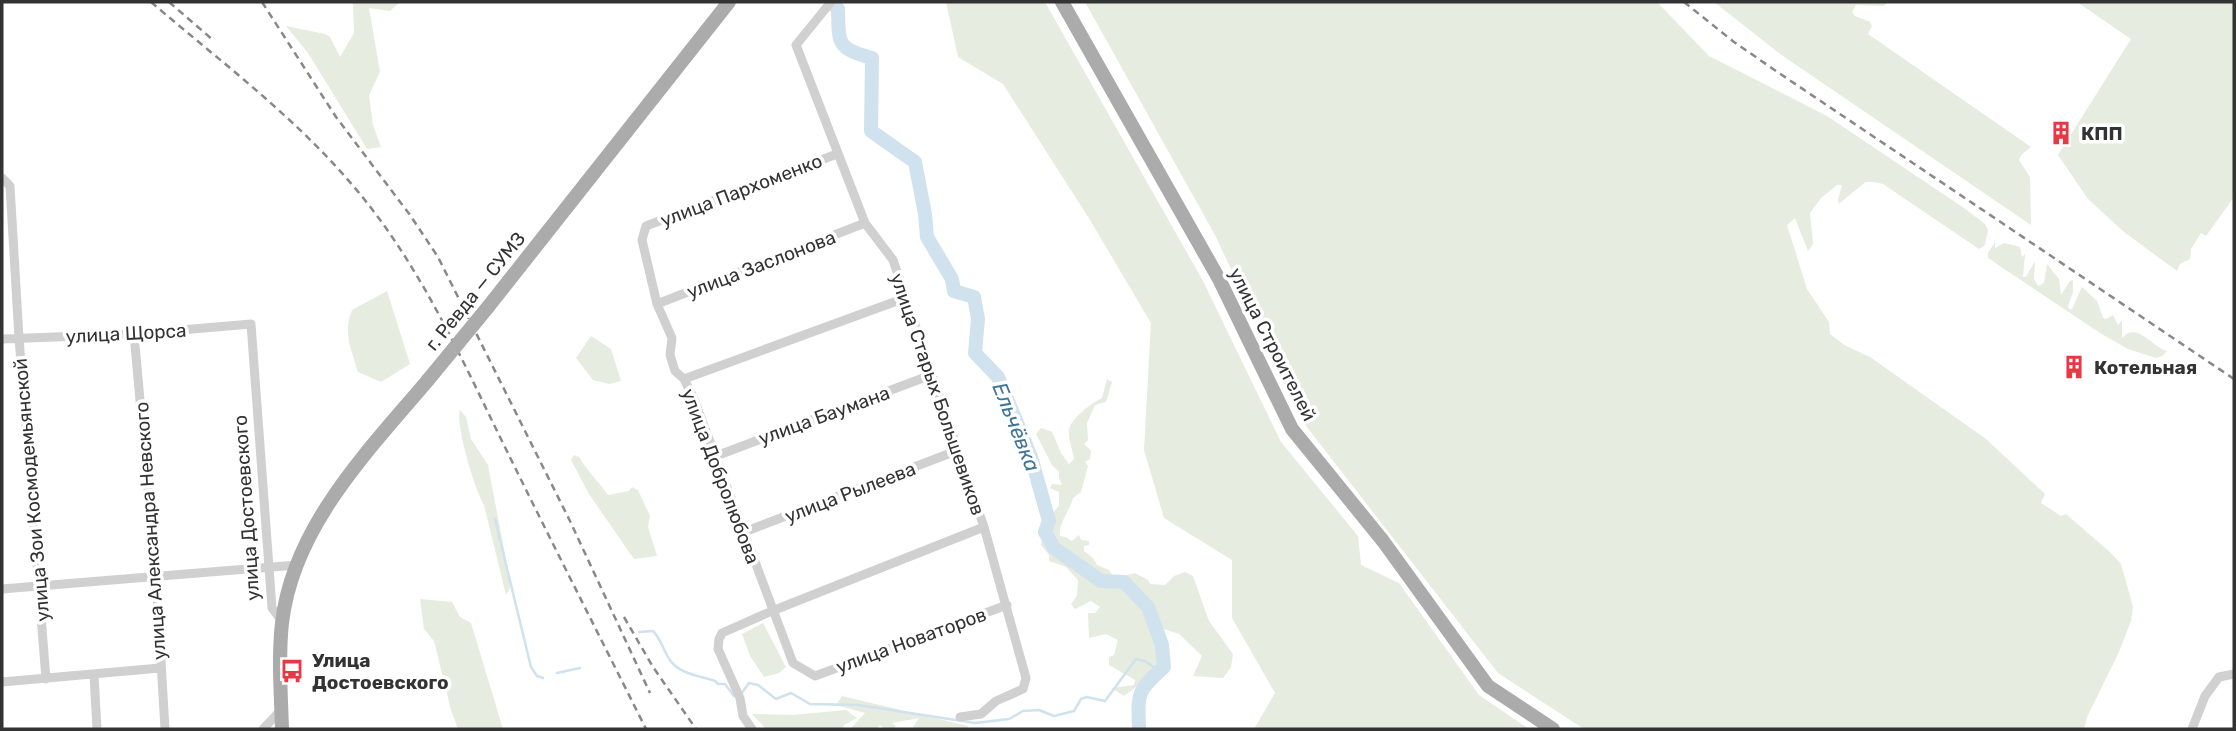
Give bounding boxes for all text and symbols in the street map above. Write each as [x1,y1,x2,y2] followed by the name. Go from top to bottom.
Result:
[2047,119,2075,147] building icon: КПП
[2081,122,2123,145] place label: КПП
[657,149,825,232] street label: улица Пархоменко
[683,225,839,303] street label: улица Заслонова
[421,227,530,355] street label: г. Ревда — СУМЗ
[1224,264,1321,425] street label: улица Строителей
[885,270,990,518] street label: улица Старых Большевиков
[65,319,187,348] street label: улица Щорса
[2060,353,2088,381] building icon: Котельная
[2094,356,2197,379] place label: Котельная
[9,357,54,623] street label: улица Зои Космодемьянской
[987,379,1046,475] water label: Ельчёвка
[755,381,893,450] street label: улица Баумана
[676,385,765,567] street label: улица Добролюбова
[130,401,171,661] street label: улица Александра Невского
[229,414,264,602] street label: улица Достоевского
[781,457,919,528] street label: улица Рылеева
[833,603,990,678] street label: улица Новаторов
[312,649,449,694] place label: Улица Достоевского
[278,657,306,685] bus stop icon: Улица Достоевского

